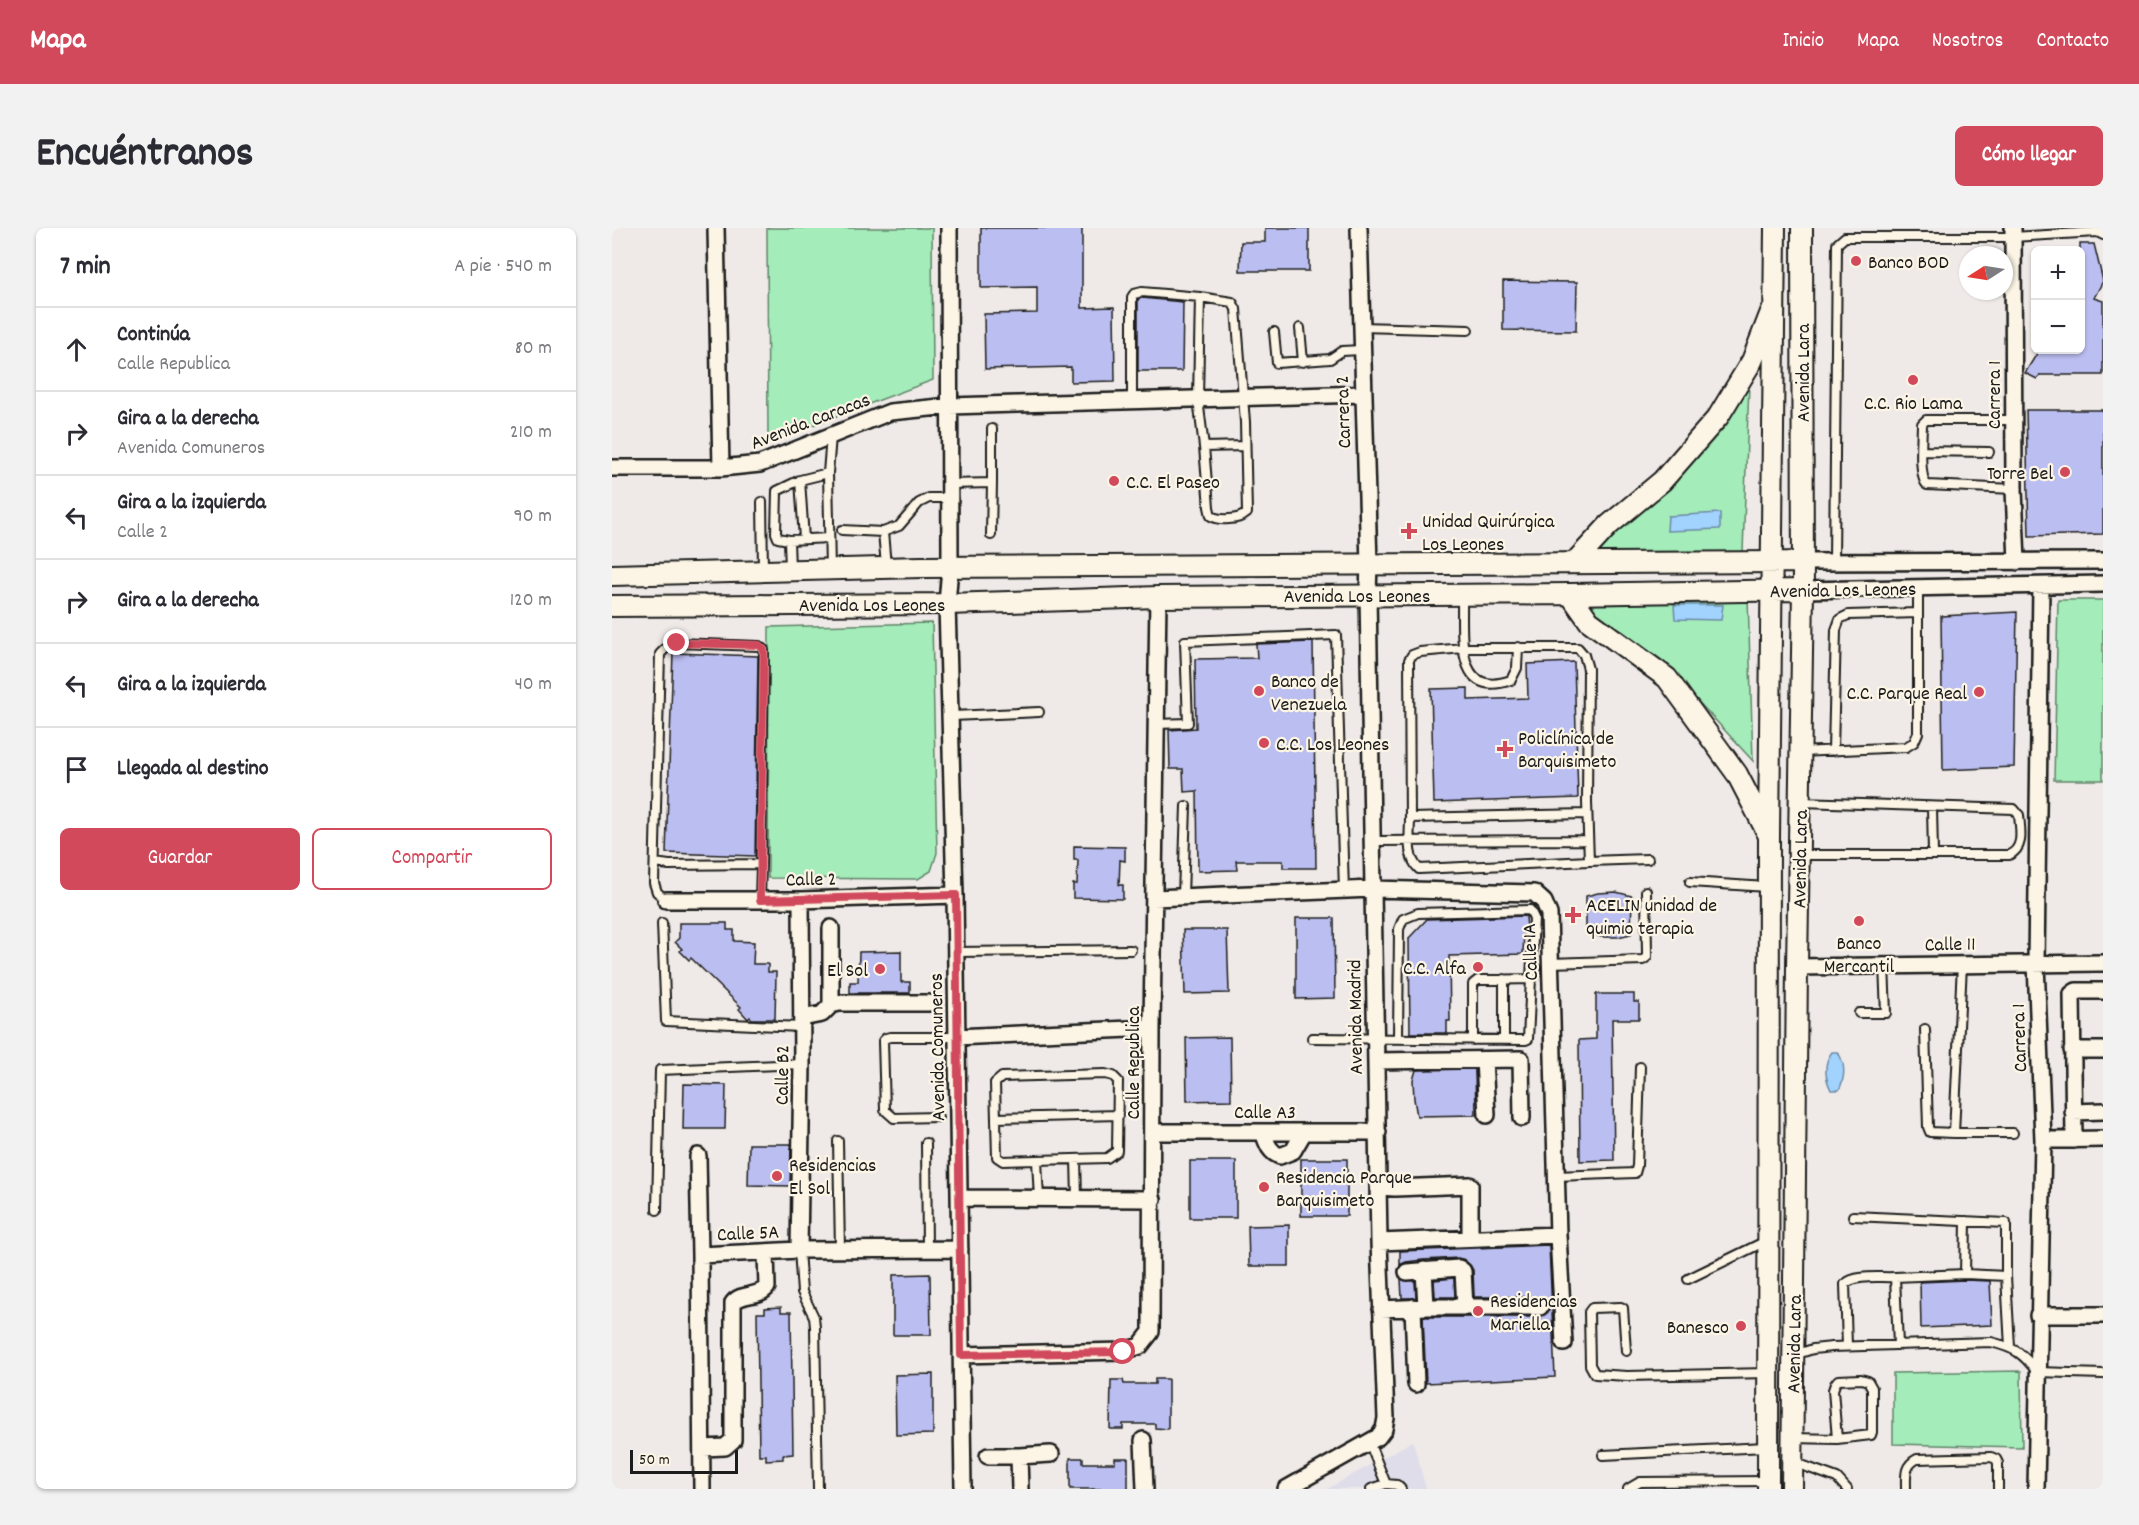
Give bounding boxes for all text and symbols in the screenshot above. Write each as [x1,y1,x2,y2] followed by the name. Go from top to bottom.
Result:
[30,22,86,62] text: Mapa
[1782,27,1824,57] text: Inicio
[1857,27,1899,57] text: Mapa
[1932,27,2003,57] text: Nosotros
[2036,27,2109,57] text: Contacto
[36,126,254,186] text: Encuéntranos
[1955,126,2103,186] button: Cómo llegar
[1959,246,2013,300] north arrow
[2031,246,2085,354] map controls
[2031,246,2085,300] button: +
[60,249,111,286] text: 7 min
[1868,250,1949,278] place label: Banco BOD
[454,253,552,281] text: A pie · 540 m
[1849,254,1863,268] marker: Banco BOD
[2031,300,2085,354] button: −
[117,320,190,351] text: Continúa
[1791,323,1819,422] street label: Avenida Lara
[60,333,93,366] icon: ahead
[515,335,552,363] text: 80 m
[117,351,230,379] text: Calle Republica
[1982,361,2010,429] street label: Carrera 1
[1906,373,1920,387] marker: C.C. Rio Lama
[1330,375,1360,449] street label: Carrera 2
[747,387,875,458] street label: Avenida Caracas
[1864,391,1963,419] place label: C.C. Rio Lama
[117,404,259,435] text: Gira a la derecha
[60,417,93,450] icon: right
[510,419,552,447] text: 210 m
[117,435,265,463] text: Avenida Comuneros
[1987,461,2053,489] place label: Torre Bel
[2058,465,2072,479] marker: Torre Bel
[1126,470,1220,498] place label: C.C. El Paseo
[1107,474,1121,488] marker: C.C. El Paseo
[117,488,266,519] text: Gira a la izquierda
[60,501,93,534] icon: left
[514,503,552,531] text: 90 m
[1422,509,1555,560] place label: Unidad Quirúrgica Los Leones
[117,519,168,547] text: Calle 2
[1400,522,1418,540] marker: Unidad Quirúrgica Los Leones
[1769,577,1917,607] street label: Avenida Los Leones
[1284,584,1430,612] street label: Avenida Los Leones
[60,585,93,618] icon: right
[117,586,259,617] text: Gira a la derecha
[510,587,552,615] text: 120 m
[799,593,945,621] street label: Avenida Los Leones
[663,629,689,655] route end
[60,669,93,702] icon: left
[1271,669,1347,720] place label: Banco de Venezuela
[117,670,266,701] text: Gira a la izquierda
[514,671,552,699] text: 40 m
[1847,681,1967,709] place label: C.C. Parque Real
[1252,684,1266,698] marker: Banco de Venezuela
[1972,685,1986,699] marker: C.C. Parque Real
[1518,726,1616,777] place label: Policlínica de Barquisimeto
[1276,732,1389,760] place label: C.C. Los Leones
[1257,736,1271,750] marker: C.C. Los Leones
[1496,740,1514,758] marker: Policlínica de Barquisimeto
[60,753,93,786] icon: arrive
[117,754,269,785] text: Llegada al destino
[1787,809,1817,909] street label: Avenida Lara
[60,828,300,890] button: Guardar
[312,828,552,890] button: Compartir
[785,867,837,895] street label: Calle 2
[1586,893,1717,944] place label: ACELIN unidad de quimio terapia
[1564,906,1582,924] marker: ACELIN unidad de quimio terapia
[1852,914,1866,928] marker: Banco Mercantil
[1517,923,1547,981] street label: Calle 1A
[1824,931,1894,982] place label: Banco Mercantil
[1924,932,1976,960] street label: Calle 11
[1403,956,1467,984] place label: C.C. Alfa
[827,958,868,986] place label: El Sol
[1342,959,1372,1075] street label: Avenida Madrid
[1471,960,1485,974] marker: C.C. Alfa
[873,962,887,976] marker: El Sol
[924,973,954,1121] street label: Avenida Comuneros
[2006,1003,2036,1073] street label: Carrera 1
[1121,1006,1149,1120] street label: Calle Republica
[769,1045,799,1105] street label: Calle B2
[1234,1100,1296,1128] street label: Calle A3
[789,1153,877,1204] place label: Residencias El Sol
[1276,1165,1412,1216] place label: Residencia Parque Barquisimeto
[770,1169,784,1183] marker: Residencias El Sol
[1257,1180,1271,1194] marker: Residencia Parque Barquisimeto
[716,1219,780,1251] street label: Calle 5A
[1490,1289,1578,1340] place label: Residencias Mariella
[1781,1294,1811,1394] street label: Avenida Lara
[1471,1304,1485,1318] marker: Residencias Mariella
[1667,1315,1729,1343] place label: Banesco
[1734,1319,1748,1333] marker: Banesco
[1109,1338,1135,1364] route start
[630,1447,738,1474] scale bar
[639,1449,670,1472] text: 50 m

